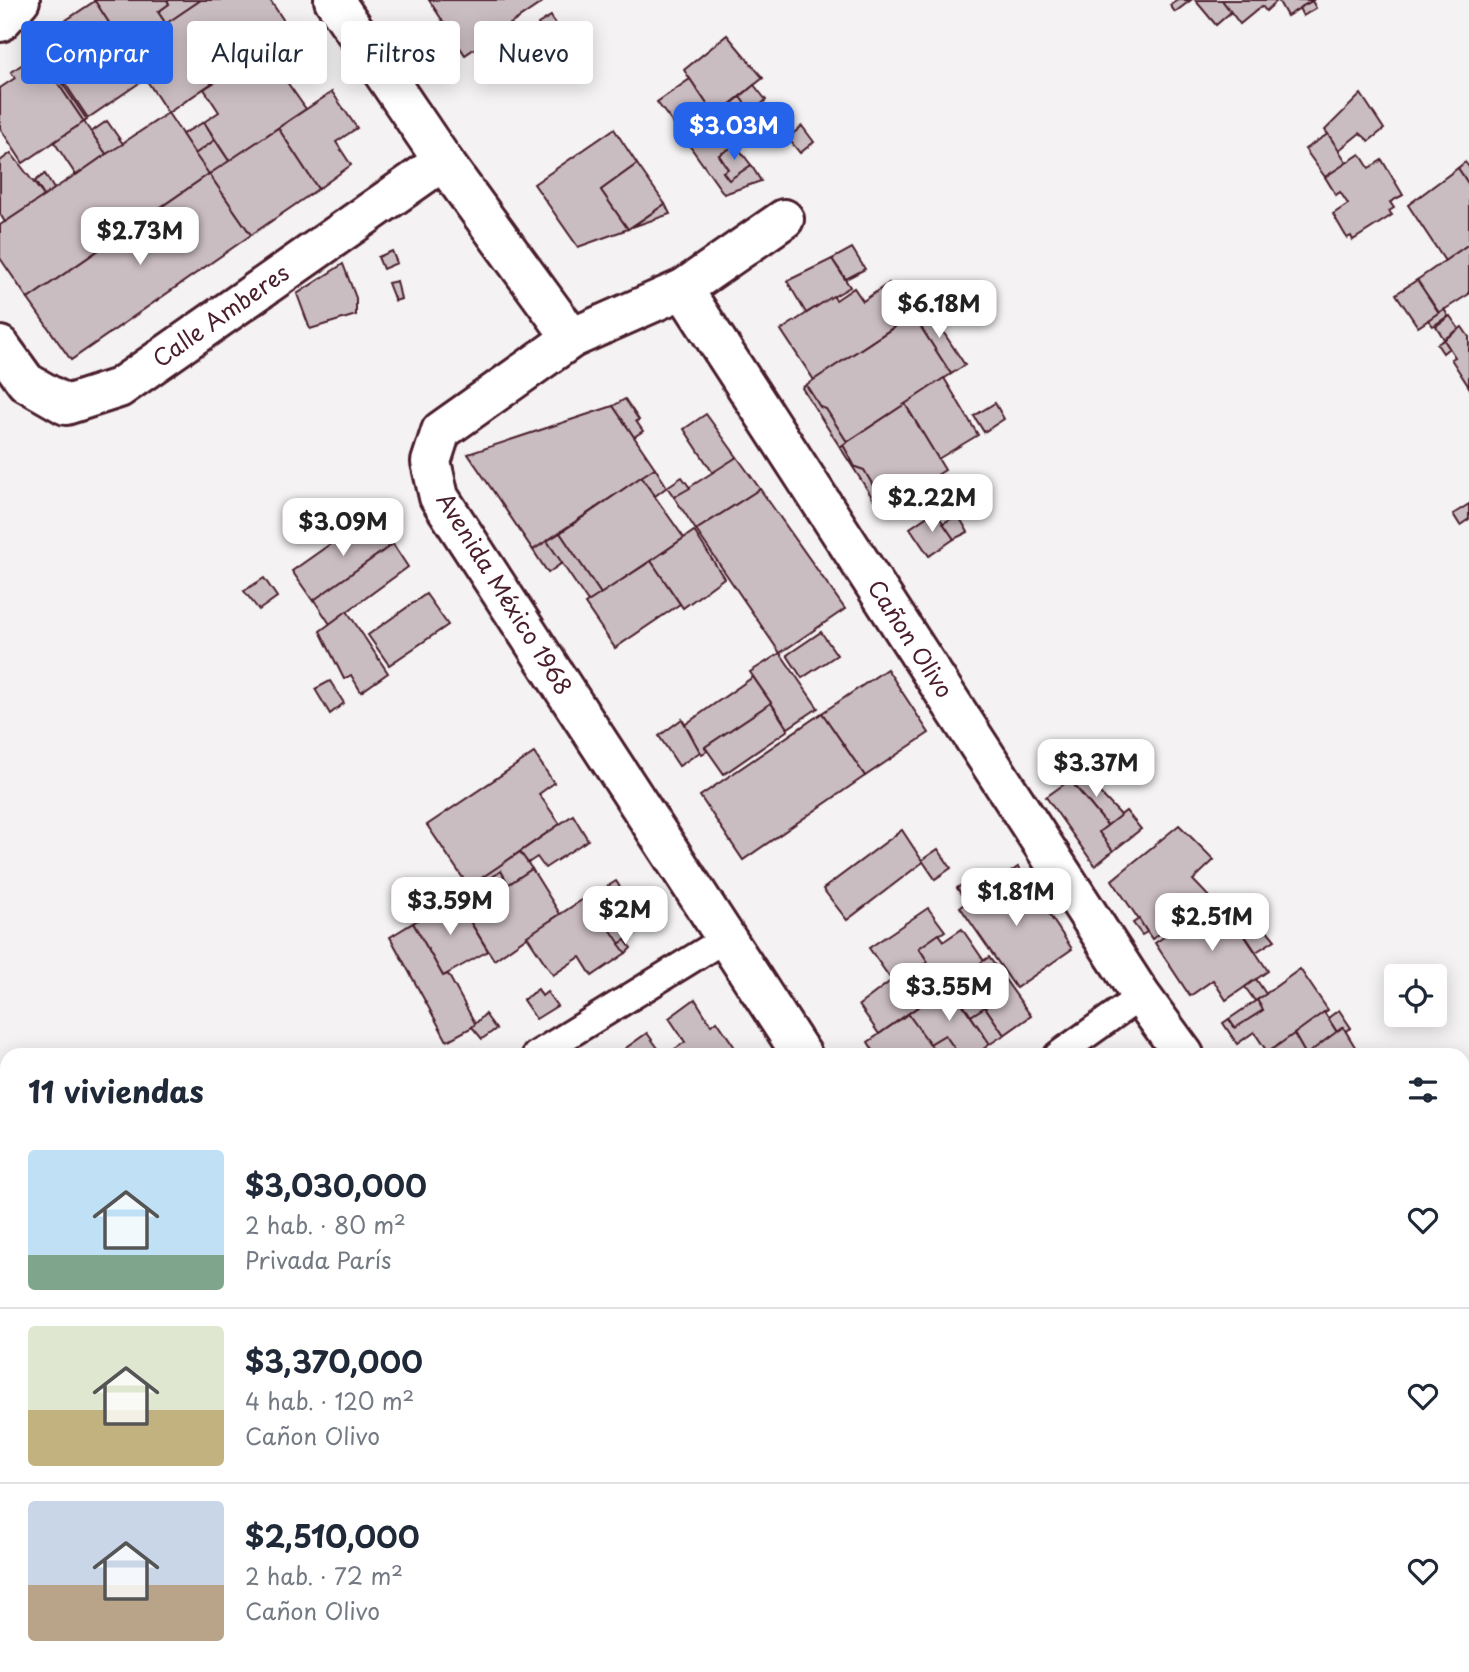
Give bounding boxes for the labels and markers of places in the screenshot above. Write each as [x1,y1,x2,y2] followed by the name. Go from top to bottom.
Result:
[677,102,791,162] pin: $3.03M
[83,208,197,267] pin: $2.73M
[882,280,996,340] pin: $6.18M
[875,475,989,534] pin: $2.22M
[286,498,400,558] pin: $3.09M
[1039,740,1153,799] pin: $3.37M
[959,869,1073,928] pin: $1.81M
[393,878,507,937] pin: $3.59M
[591,886,659,946] pin: $2M
[1155,894,1269,953] pin: $2.51M
[892,964,1006,1023] pin: $3.55M

